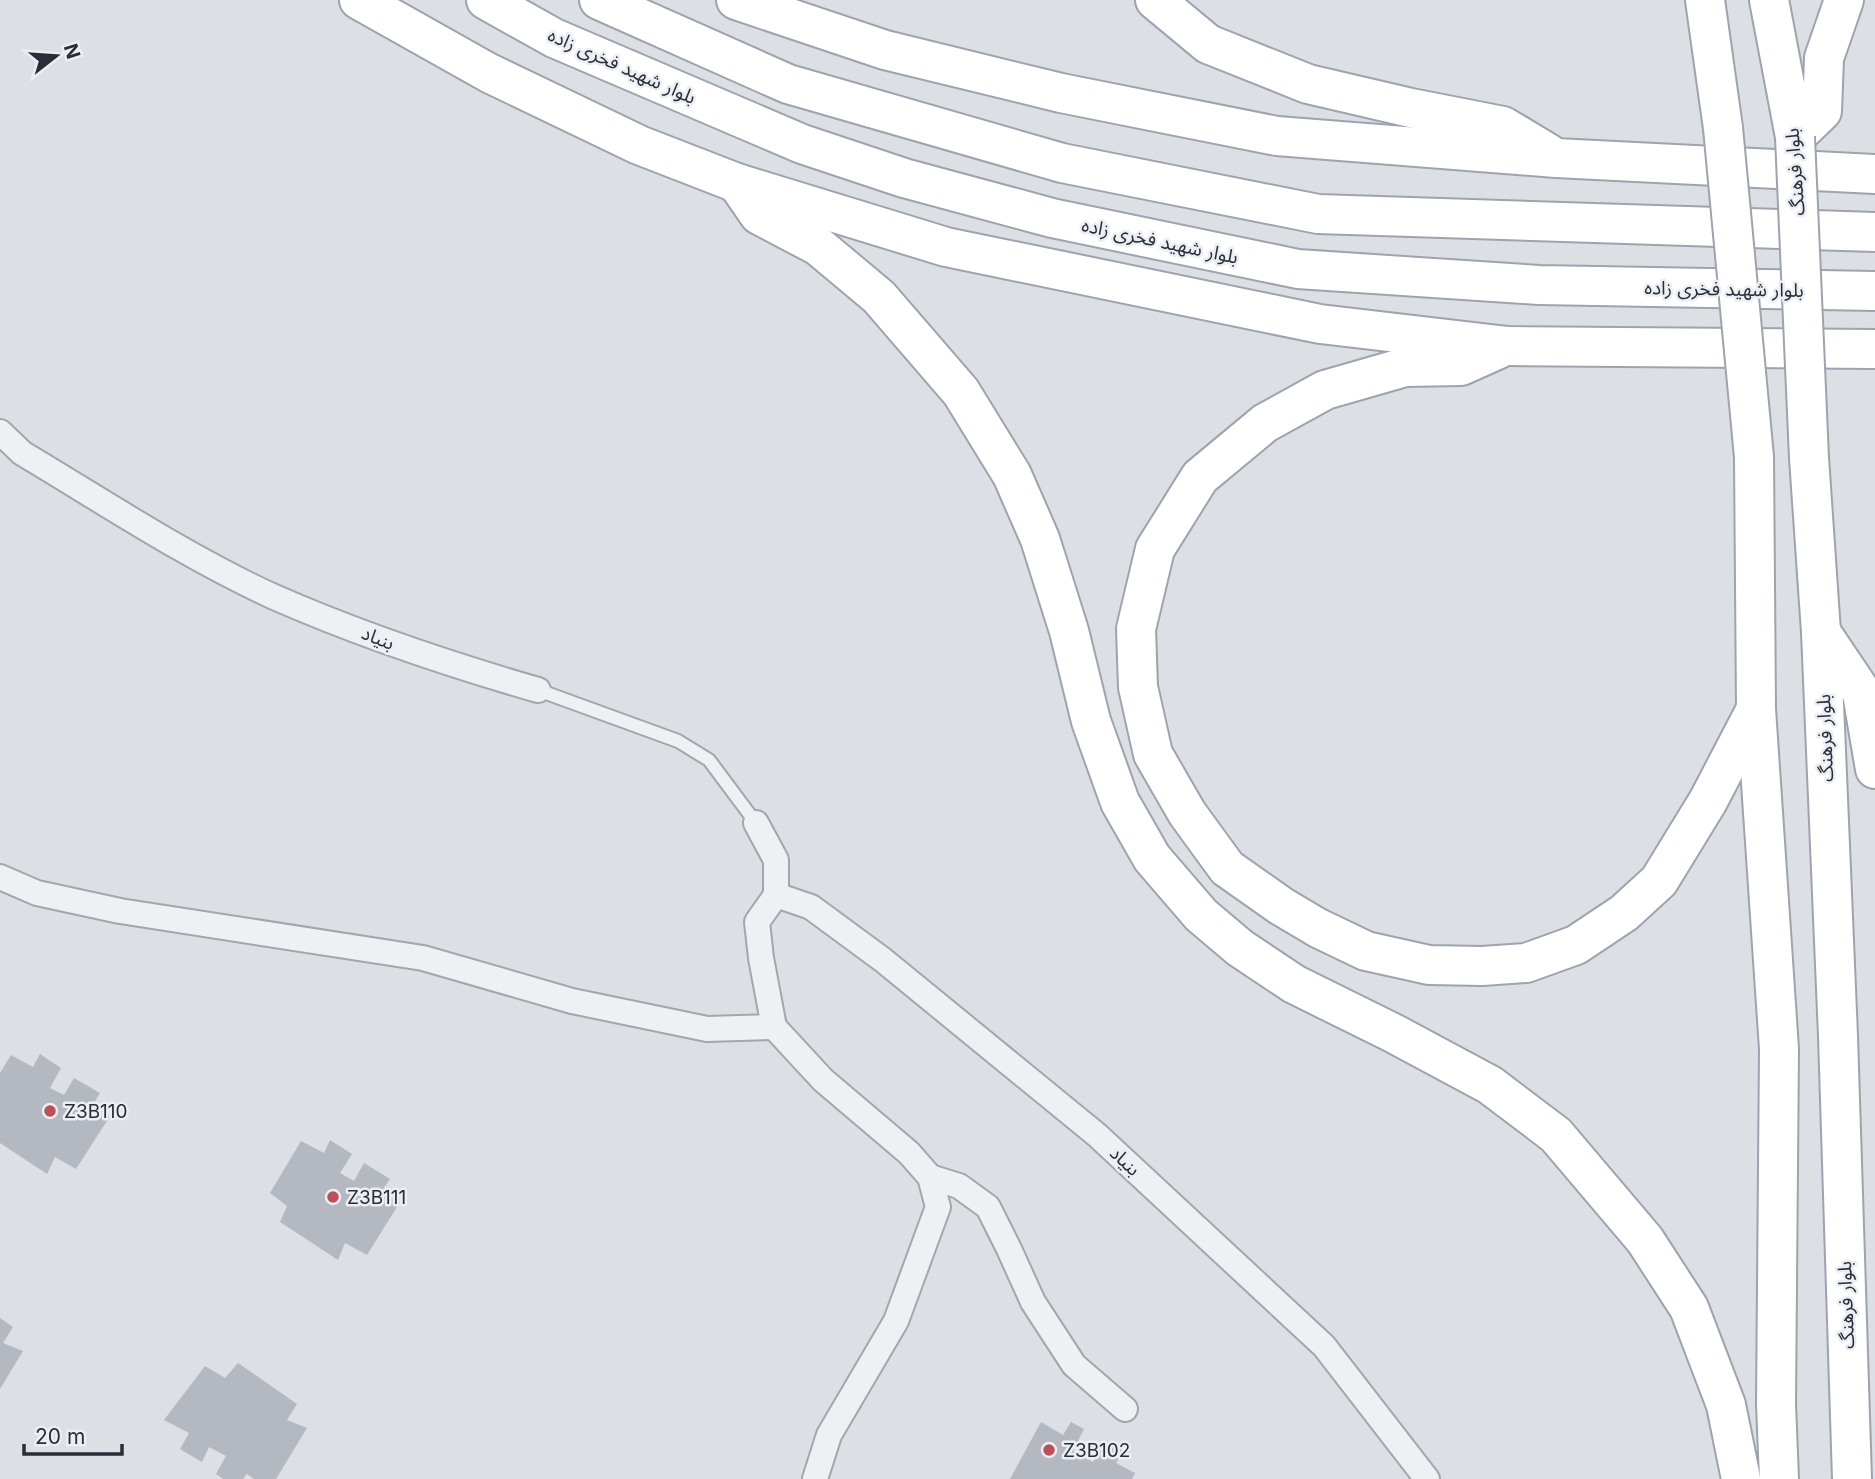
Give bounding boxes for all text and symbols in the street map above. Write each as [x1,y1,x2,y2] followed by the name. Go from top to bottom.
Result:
[21,21,91,91] north arrow
[545,23,699,109] street label: بلوار شهید فخری زاده
[59,41,85,61] text: N
[1780,127,1810,217] street label: بلوار فرهنگ
[1080,213,1240,269] street label: بلوار شهید فخری زاده
[1644,276,1804,302] street label: بلوار شهید فخری زاده
[358,621,398,655] street label: بنیاد
[1812,694,1838,782] street label: بلوار فرهنگ
[64,1100,128,1123] place label: Z3B110
[42,1103,58,1119] marker: Z3B110
[1105,1141,1145,1181] street label: بنیاد
[347,1186,406,1209] place label: Z3B111
[325,1189,341,1205] marker: Z3B111
[1833,1261,1859,1349] street label: بلوار فرهنگ
[24,1412,122,1456] scale bar
[35,1424,85,1449] text: 20 m
[1063,1439,1130,1462] place label: Z3B102
[1041,1442,1057,1458] marker: Z3B102

